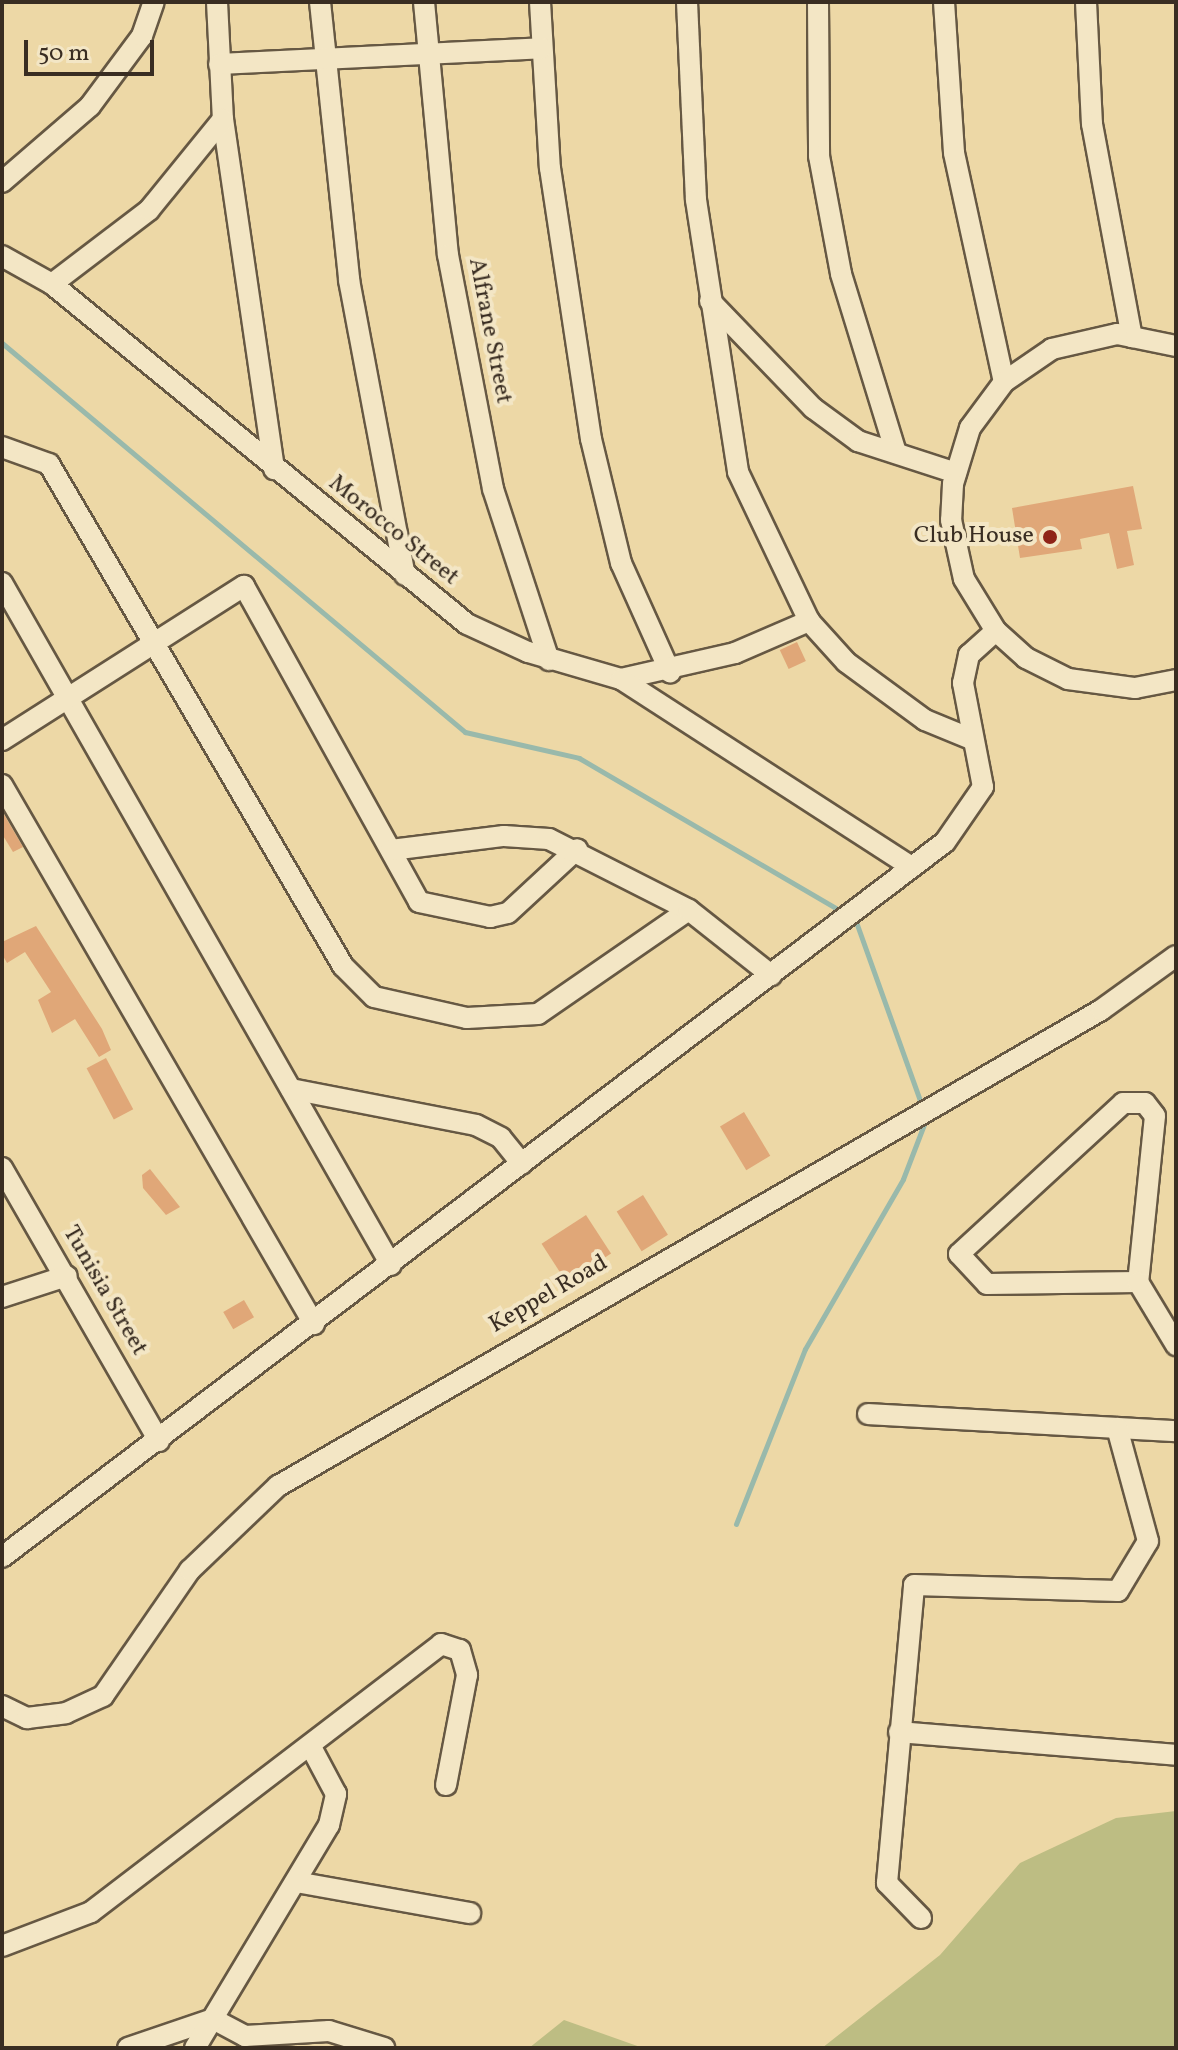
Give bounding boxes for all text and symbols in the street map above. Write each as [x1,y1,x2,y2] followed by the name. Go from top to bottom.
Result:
[28,24,158,74] scale bar
[38,37,90,71] text: 50 m
[461,256,517,406] street label: Alfrane Street
[322,470,464,592] street label: Morocco Street
[914,523,1034,551] place label: Club House
[1041,528,1059,546] marker: Club House
[55,1221,153,1361] street label: Tunisia Street
[485,1250,613,1340] street label: Keppel Road

